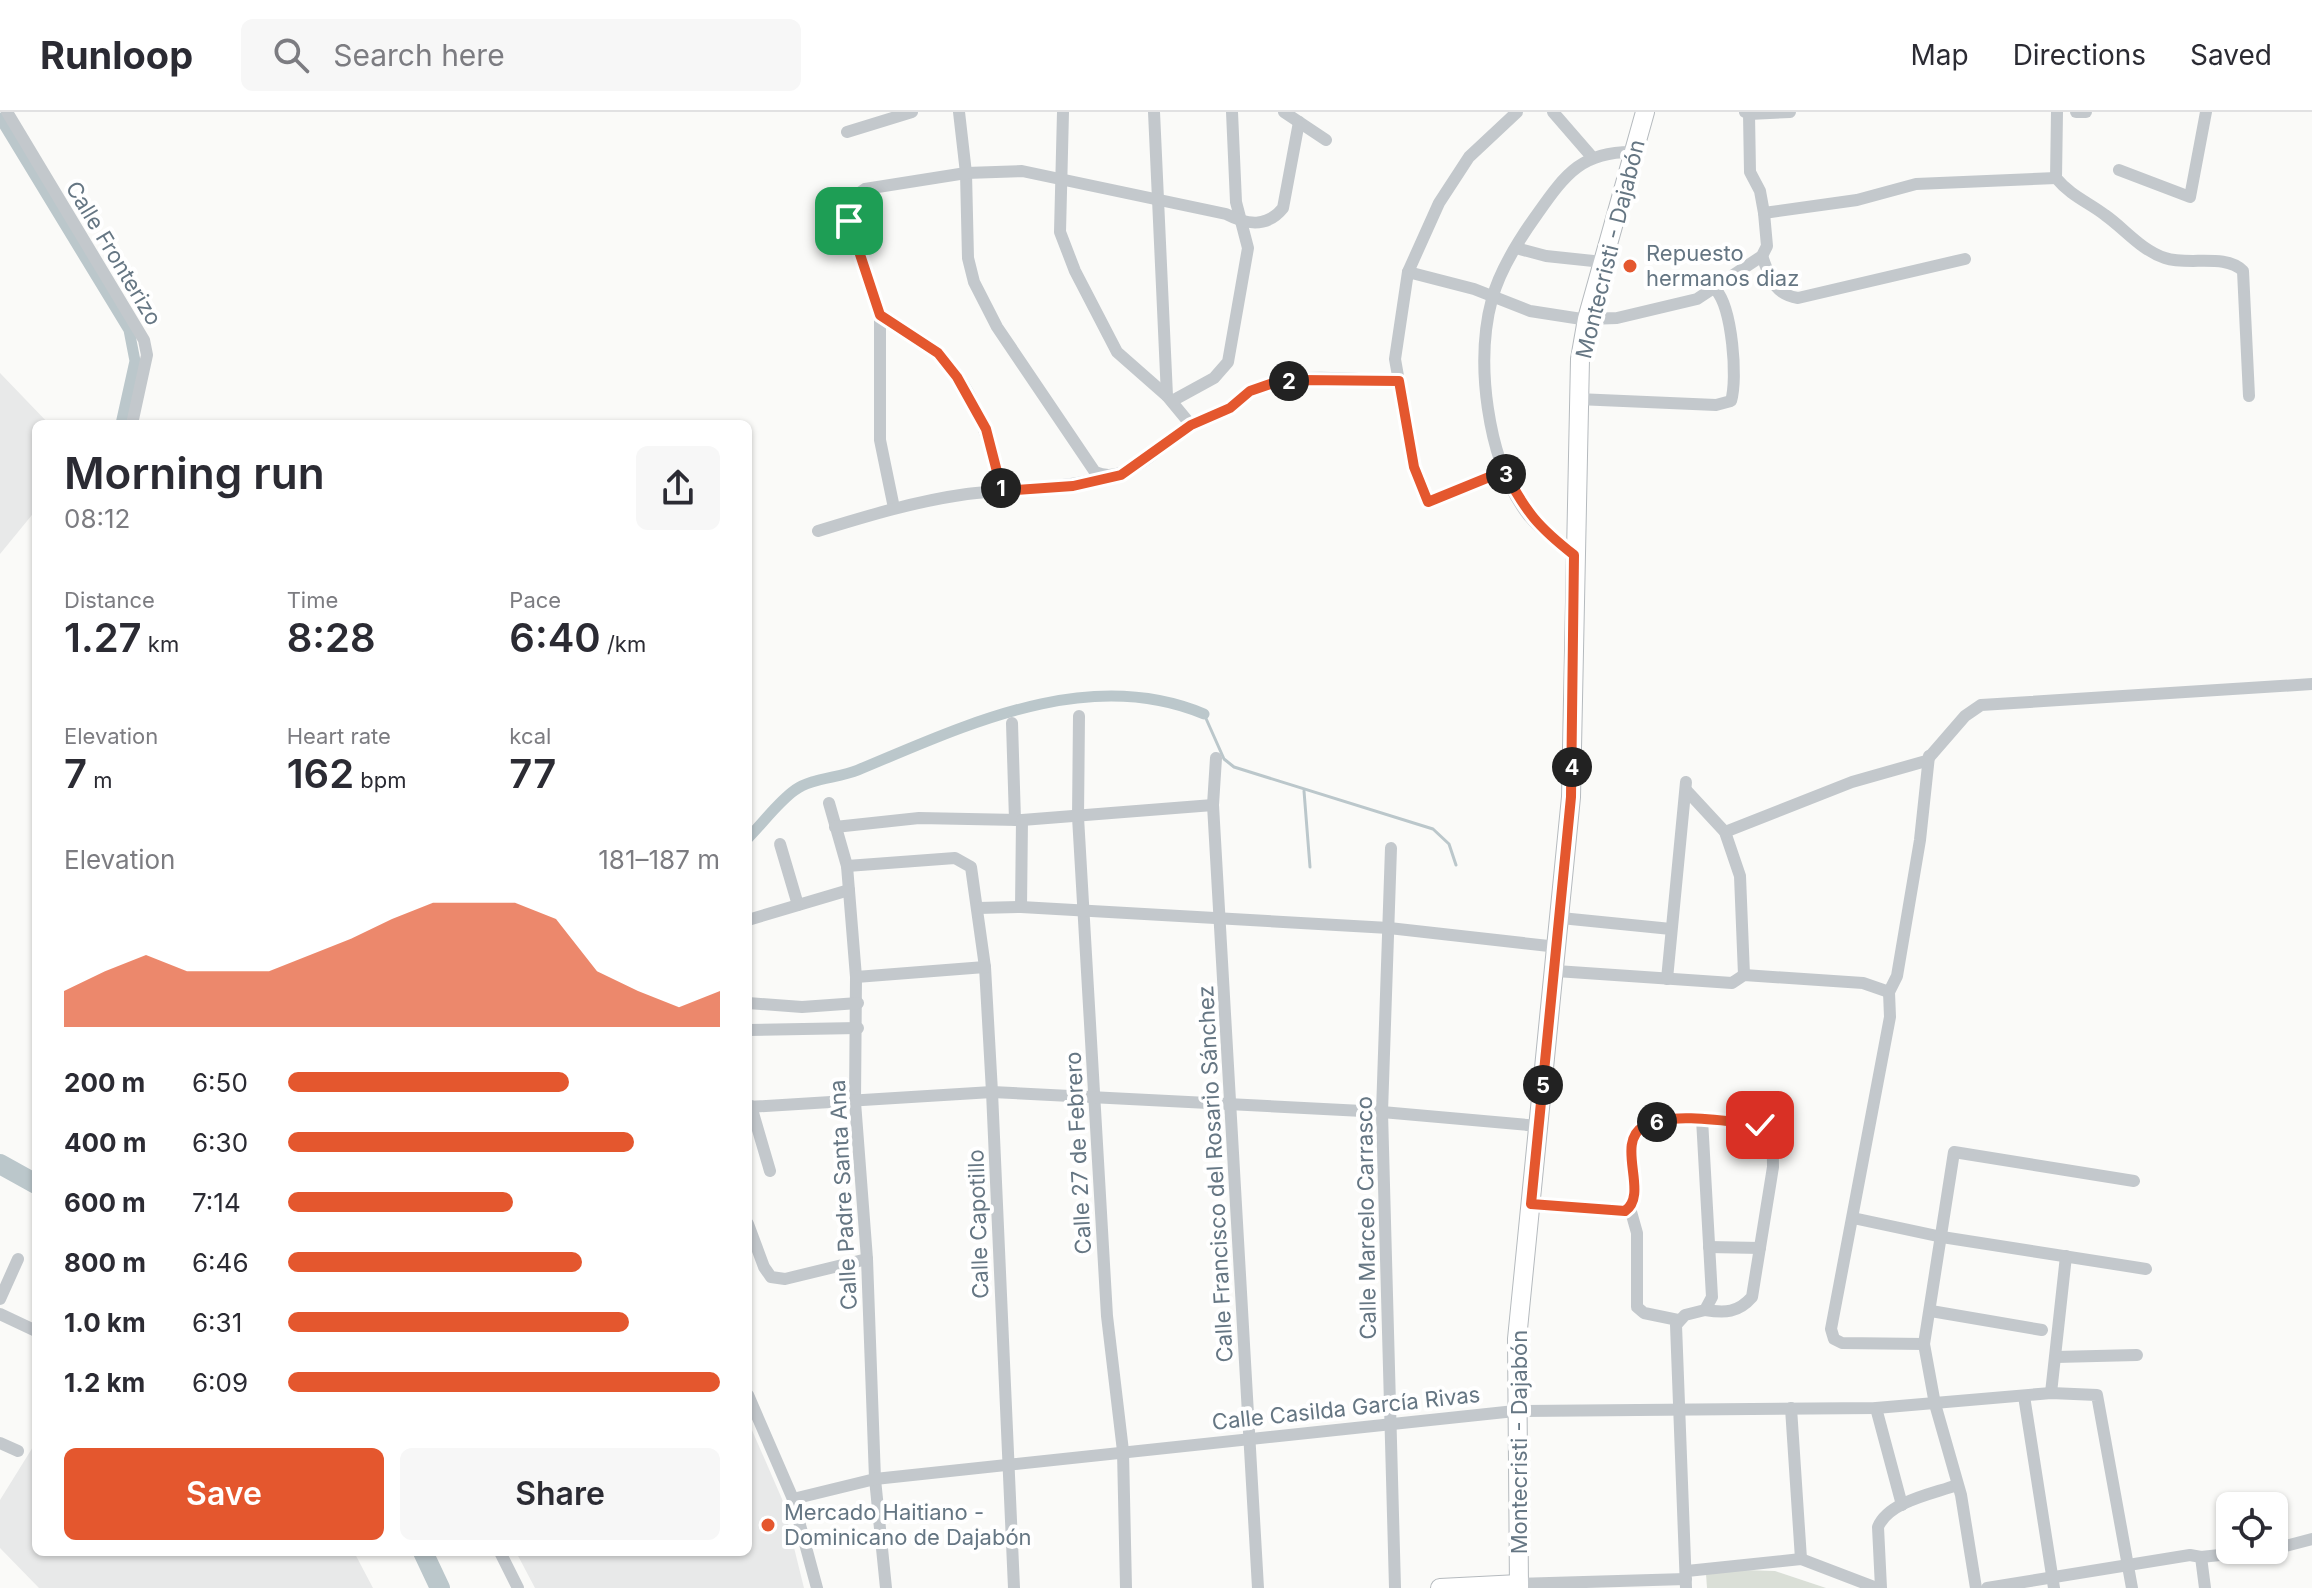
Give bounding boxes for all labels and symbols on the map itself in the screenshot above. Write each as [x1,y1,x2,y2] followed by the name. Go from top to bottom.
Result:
[1570,137,1650,361] street label: Montecristi - Dajabón
[61,176,167,330] street label: Calle Fronterizo
[815,187,883,255] pin
[1646,240,1799,291] place label: Repuesto hermanos diaz
[1621,257,1639,275] marker: Repuesto hermanos diaz
[1269,361,1309,401] pin: 2
[1486,454,1526,494] pin: 3
[981,468,1021,508] pin: 1
[1552,747,1592,787] pin: 4
[1192,985,1238,1363] street label: Calle Francisco del Rosario Sánchez
[1060,1051,1096,1255] street label: Calle 27 de Febrero
[1523,1065,1563,1105] pin: 5
[824,1079,862,1311] street label: Calle Padre Santa Ana
[1726,1091,1794,1159] pin
[1351,1096,1381,1340] street label: Calle Marcelo Carrasco
[1637,1102,1677,1142] pin: 6
[962,1149,994,1299] street label: Calle Capotillo
[1506,1330,1532,1554] street label: Montecristi - Dajabón
[1211,1381,1481,1435] street label: Calle Casilda García Rivas
[784,1499,1032,1550] place label: Mercado Haitiano - Dominicano de Dajabón
[759,1516,777,1534] marker: Mercado Haitiano - Dominicano de Dajabón

